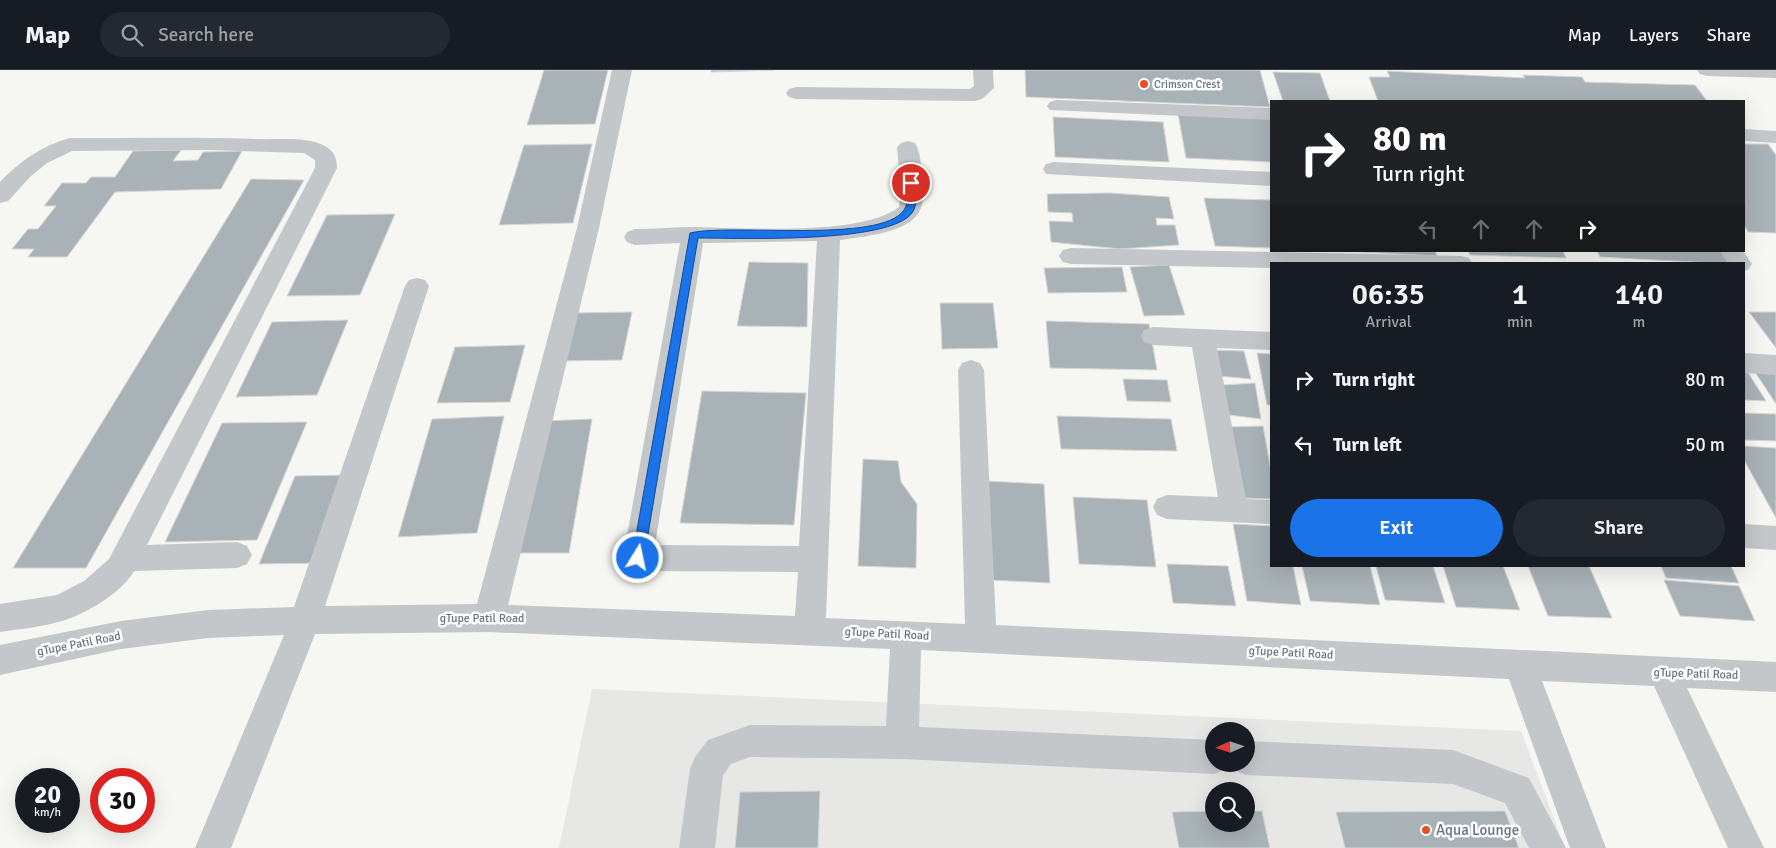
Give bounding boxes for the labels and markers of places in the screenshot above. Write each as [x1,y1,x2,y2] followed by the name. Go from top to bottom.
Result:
[1138,78,1150,90] marker: Crimson Crest
[1154,78,1220,91] place label: Crimson Crest
[890,162,932,204] pin
[1436,821,1519,839] place label: Aqua Lounge
[1420,824,1432,836] marker: Aqua Lounge

